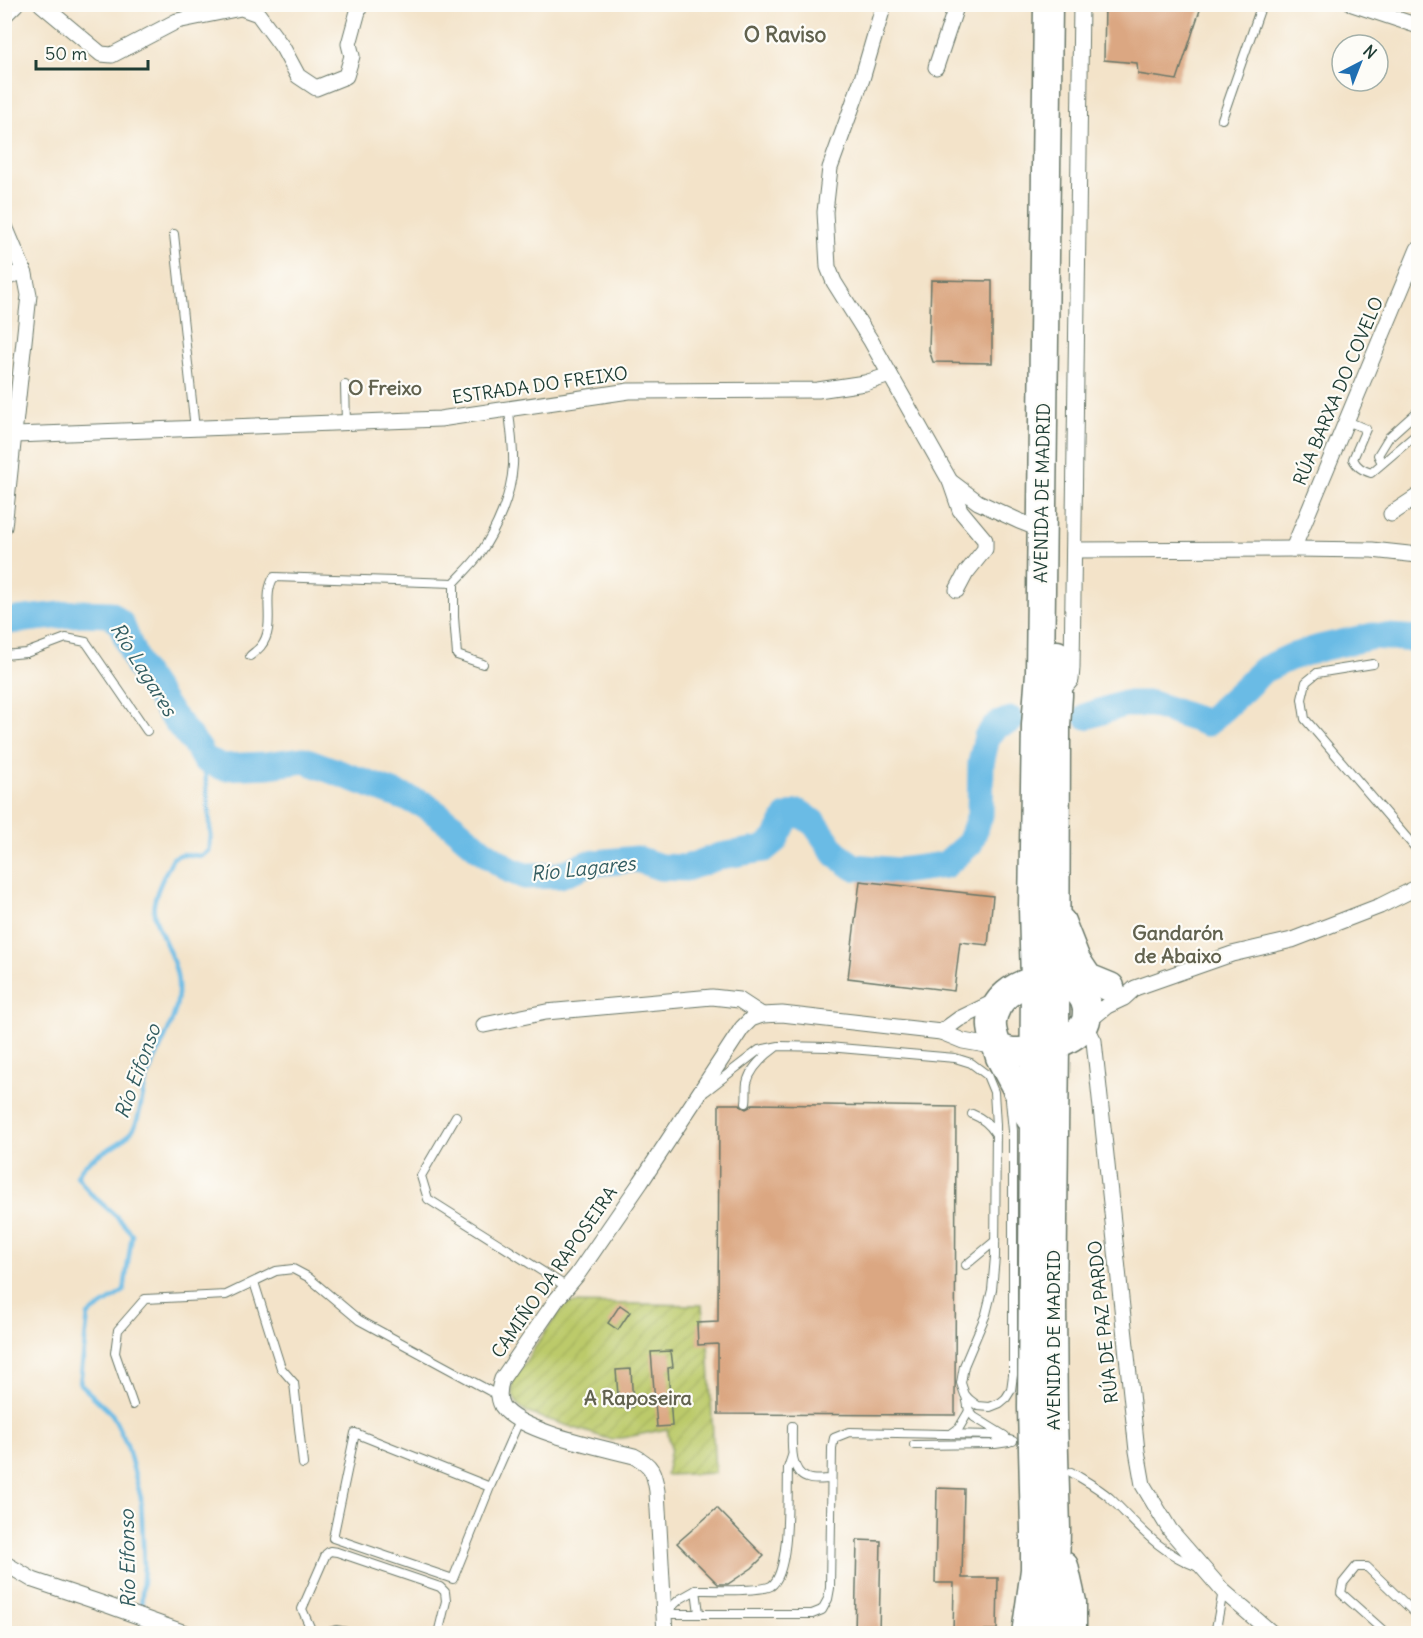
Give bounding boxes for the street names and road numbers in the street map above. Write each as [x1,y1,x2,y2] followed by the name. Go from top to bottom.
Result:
[1288,293,1388,489] street label: RÚA BARXA DO COVELO
[451,361,629,409] street label: ESTRADA DO FREIXO
[1029,403,1055,583] street label: AVENIDA DE MADRID
[486,1182,622,1362] street label: CAMIÑO DA RAPOSEIRA
[1083,1239,1123,1405] street label: RÚA DE PAZ PARDO
[1042,1250,1065,1430] street label: AVENIDA DE MADRID

